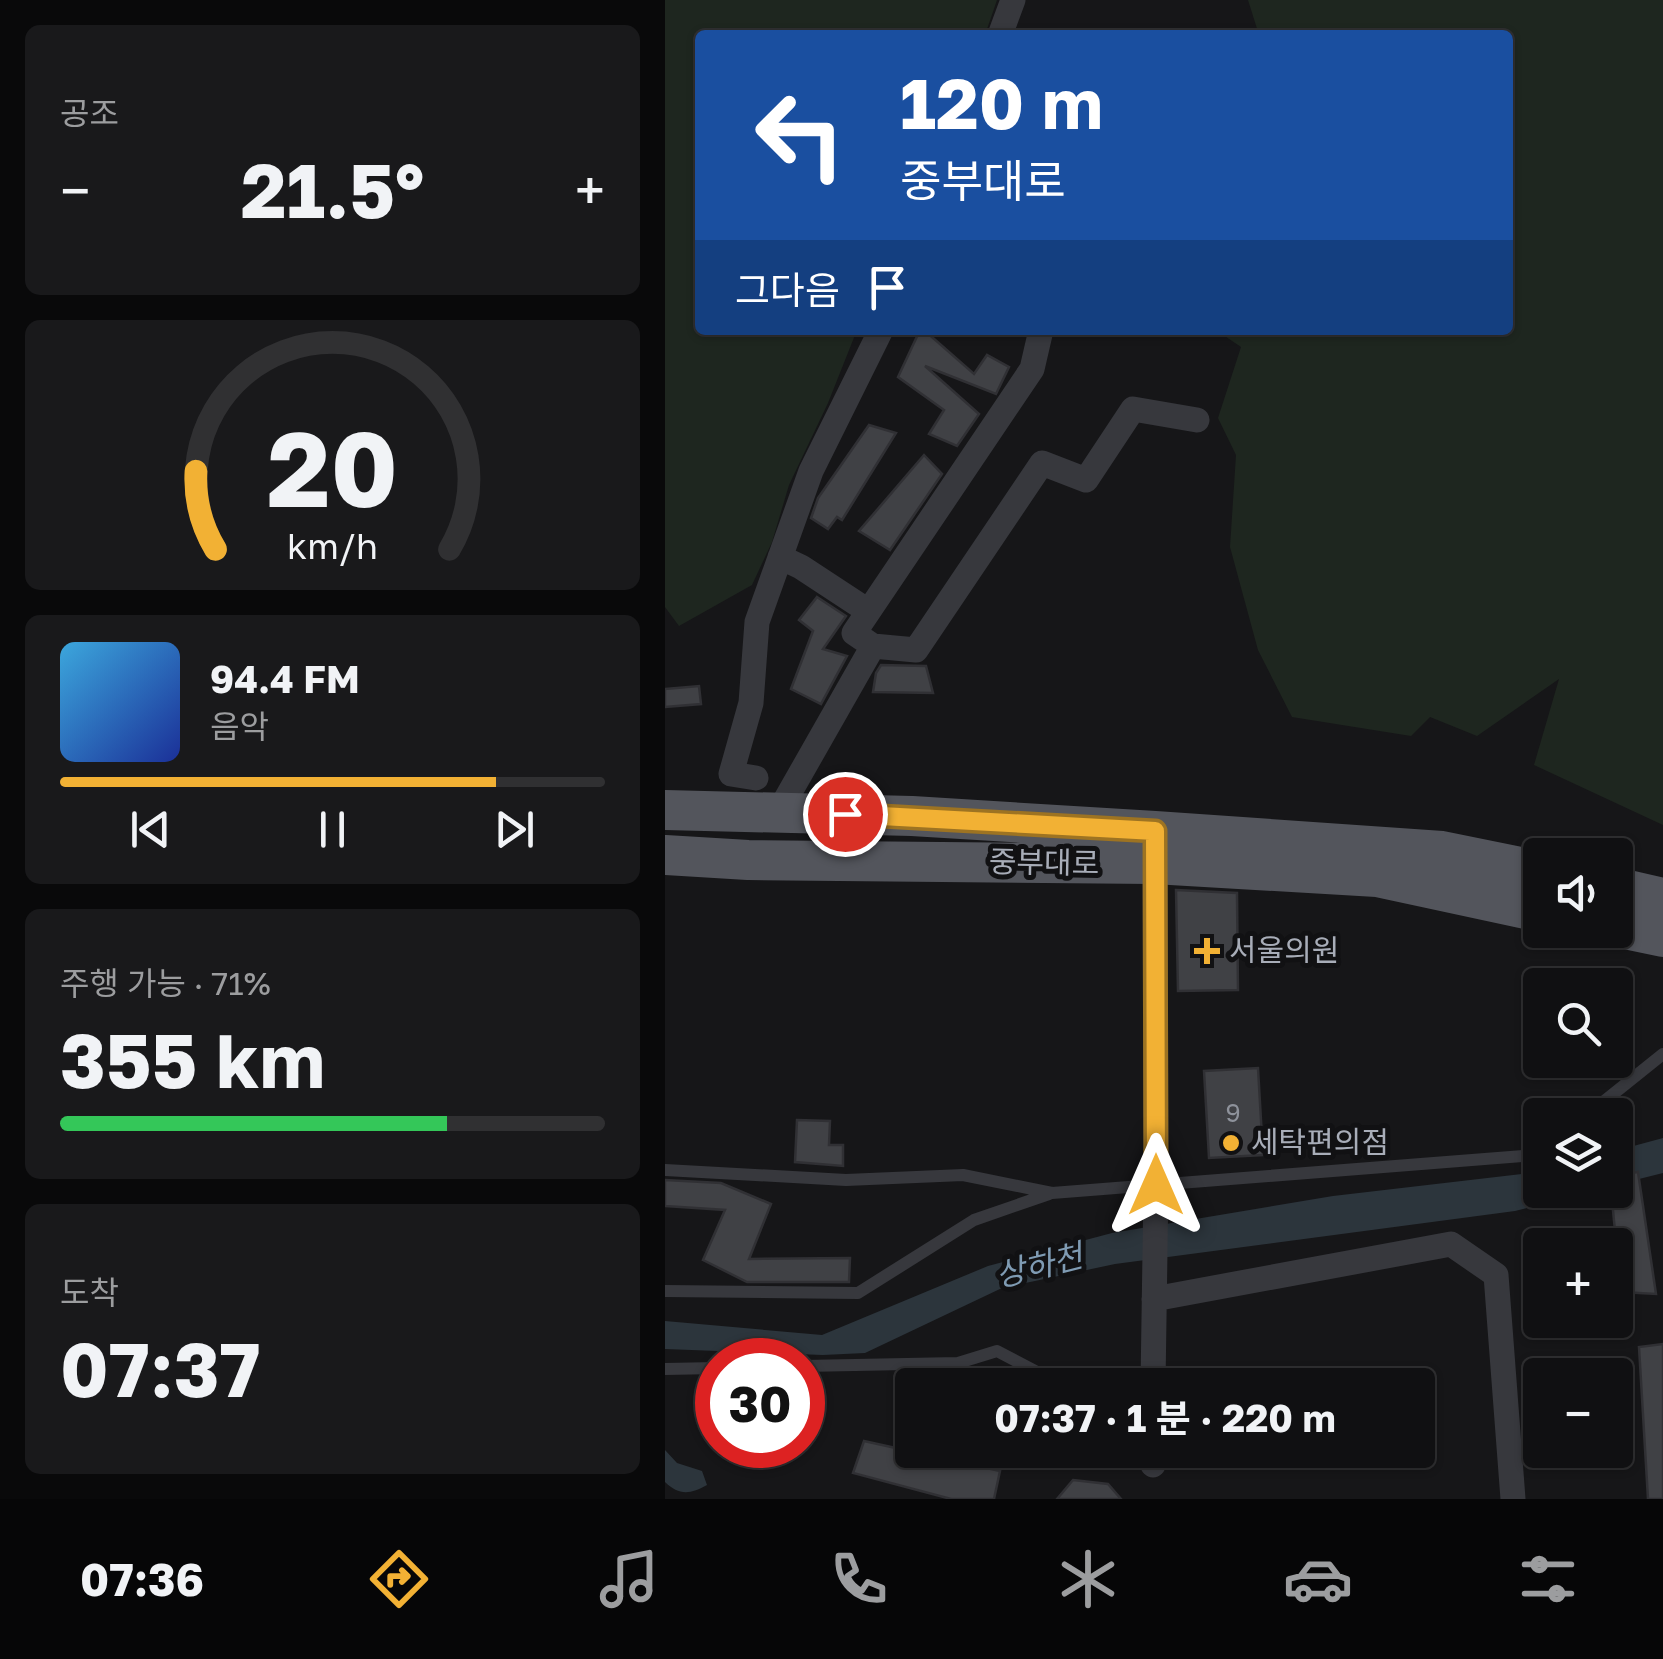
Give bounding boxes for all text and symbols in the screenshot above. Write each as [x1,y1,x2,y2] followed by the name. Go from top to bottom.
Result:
[900,60,1103,144] text: 120 m
[735,70,865,200] icon: left
[60,94,119,132] text: 공조
[241,144,424,235] text: 21.5°
[900,153,1066,207] text: 중부대로
[60,157,90,223] text: −
[575,157,605,223] text: +
[860,260,915,315] icon: arrive
[735,267,840,312] text: 그다음
[267,405,398,530] text: 20
[287,524,378,567] text: km/h
[210,656,360,701] text: 94.4 FM
[210,707,269,745] text: 음악
[803,772,888,857] pin
[818,787,873,842] icon: arrive
[123,802,178,857] icon: previous
[305,802,360,857] icon: pause
[487,802,542,857] icon: next
[1523,838,1633,1468] map controls
[1523,838,1633,948] button: sound
[989,843,1100,881] street label: 중부대로
[1229,932,1339,968] place label: 서울의원
[1194,938,1220,964] marker: 서울의원
[60,964,271,1002] text: 주행 가능 · 71%
[1523,968,1633,1078] button: search
[60,1014,325,1105] text: 355 km
[1225,1097,1241,1128] house number: 9
[1523,1098,1633,1208] button: layers
[1251,1124,1389,1160] place label: 세탁편의점
[1220,1132,1242,1154] marker: 세탁편의점
[1104,1133,1208,1237] position arrow
[1523,1228,1633,1338] button: +
[991,1235,1090,1294] water label: 상하천
[60,1273,119,1311] text: 도착
[60,1323,260,1414] text: 07:37
[695,1338,825,1468] speed limit sign: 30
[1523,1358,1633,1468] button: −
[994,1395,1336,1440] text: 07:37 · 1 분 · 220 m
[364,1544,434,1614] icon: directions
[594,1544,664,1614] icon: music
[824,1544,894,1614] icon: phone
[1053,1544,1123,1614] icon: climate
[1283,1544,1353,1614] icon: car
[1513,1544,1583,1614] icon: filters
[80,1552,204,1606] text: 07:36

